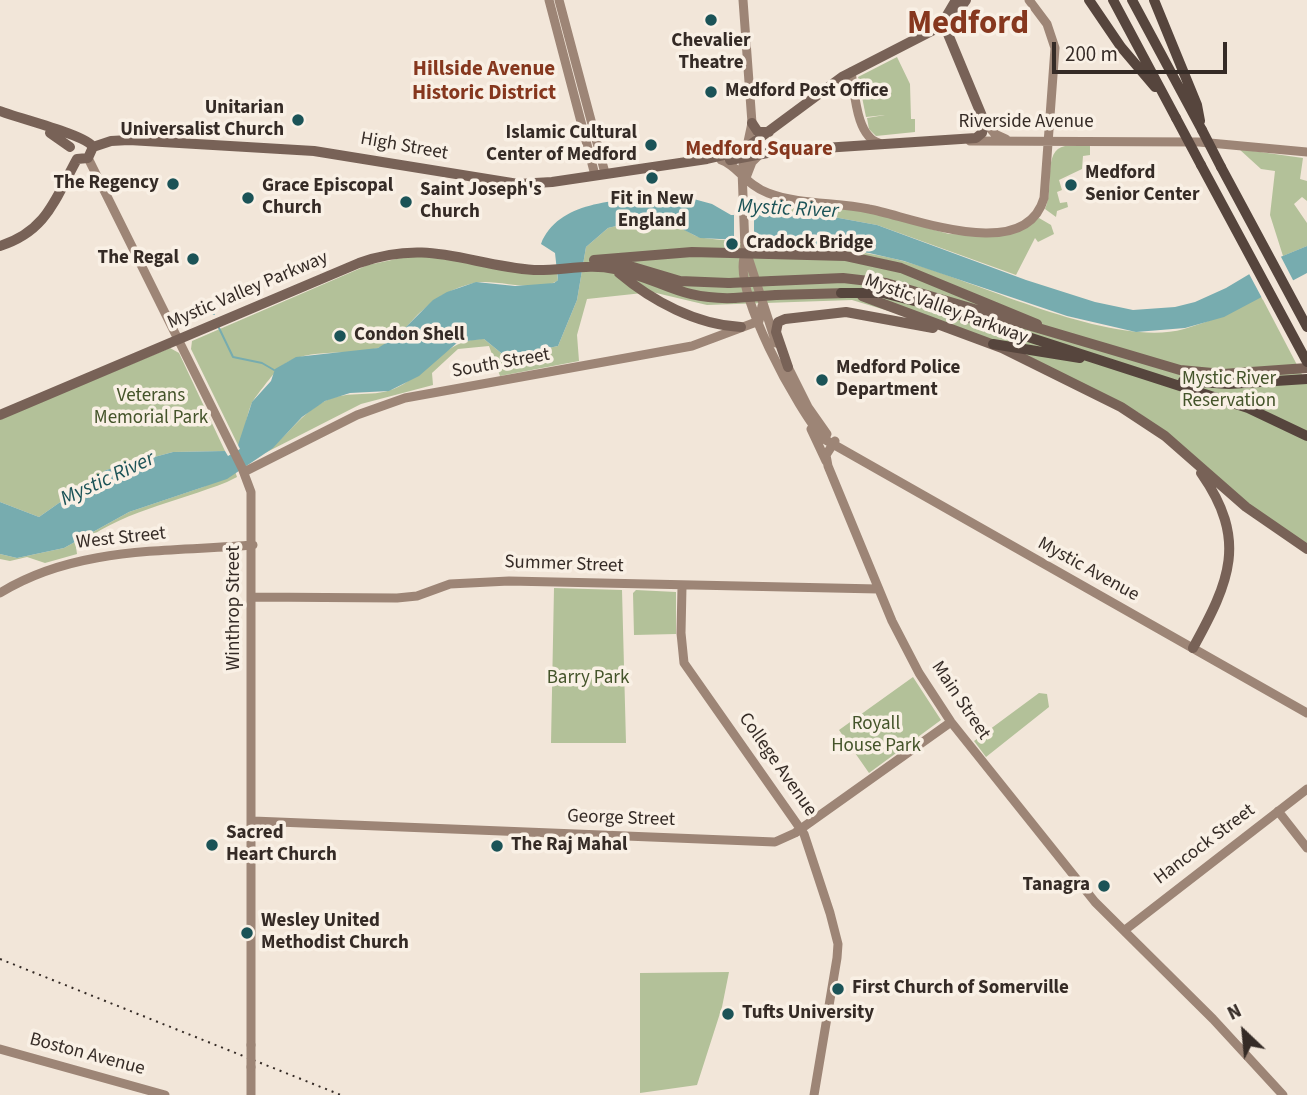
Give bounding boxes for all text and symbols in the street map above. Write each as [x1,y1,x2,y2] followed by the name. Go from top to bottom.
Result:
[907,6,1029,46] district label: Medford
[703,12,719,28] marker: Chevalier Theatre
[1055,28,1230,72] scale bar
[671,31,751,75] place label: Chevalier Theatre
[1065,39,1118,69] text: 200 m
[412,57,556,107] district label: Hillside Avenue Historic District
[725,81,889,103] place label: Medford Post Office
[703,84,719,100] marker: Medford Post Office
[120,98,284,142] place label: Unitarian Universalist Church
[290,112,306,128] marker: Unitarian Universalist Church
[958,112,1094,134] street label: Riverside Avenue
[486,123,637,167] place label: Islamic Cultural Center of Medford
[359,128,449,166] street label: High Street
[643,137,659,153] marker: Islamic Cultural Center of Medford
[685,137,833,163] district label: Medford Square
[1085,163,1200,207] place label: Medford Senior Center
[644,170,660,186] marker: Fit in New England
[54,173,159,195] place label: The Regency
[165,176,181,192] marker: The Regency
[262,176,393,220] place label: Grace Episcopal Church
[1063,177,1079,193] marker: Medford Senior Center
[420,180,542,224] place label: Saint Joseph's Church
[610,189,694,233] place label: Fit in New England
[240,190,256,206] marker: Grace Episcopal Church
[398,194,414,210] marker: Saint Joseph's Church
[737,195,839,225] water label: Mystic River
[746,233,873,255] place label: Cradock Bridge
[724,236,740,252] marker: Cradock Bridge
[164,247,332,335] street label: Mystic Valley Parkway
[98,248,179,270] place label: The Regal
[185,251,201,267] marker: The Regal
[861,270,1031,350] street label: Mystic Valley Parkway
[354,325,465,347] place label: Condon Shell
[332,328,348,344] marker: Condon Shell
[450,344,552,384] street label: South Street
[836,358,960,402] place label: Medford Police Department
[1182,369,1276,413] park label: Mystic River Reservation
[814,372,830,388] marker: Medford Police Department
[94,386,208,430] park label: Veterans Memorial Park
[57,447,159,513] water label: Mystic River
[75,523,167,555] street label: West Street
[1033,533,1143,607] street label: Mystic Avenue
[224,545,246,671] street label: Winthrop Street
[504,552,624,578] street label: Summer Street
[925,657,995,745] street label: Main Street
[547,668,629,690] park label: Barry Park
[733,709,821,821] street label: College Avenue
[831,714,921,758] park label: Royall House Park
[1150,800,1260,890] street label: Hancock Street
[567,806,675,832] street label: George Street
[226,823,337,867] place label: Sacred Heart Church
[511,835,627,857] place label: The Raj Mahal
[204,837,220,853] marker: Sacred Heart Church
[489,838,505,854] marker: The Raj Mahal
[1023,875,1090,897] place label: Tanagra
[1096,878,1112,894] marker: Tanagra
[261,911,409,955] place label: Wesley United Methodist Church
[239,925,255,941] marker: Wesley United Methodist Church
[852,978,1069,1000] place label: First Church of Somerville
[830,981,846,997] marker: First Church of Somerville
[1209,997,1279,1067] north arrow
[1223,998,1246,1028] text: N
[742,1003,874,1025] place label: Tufts University
[720,1006,736,1022] marker: Tufts University
[27,1029,147,1081] street label: Boston Avenue

